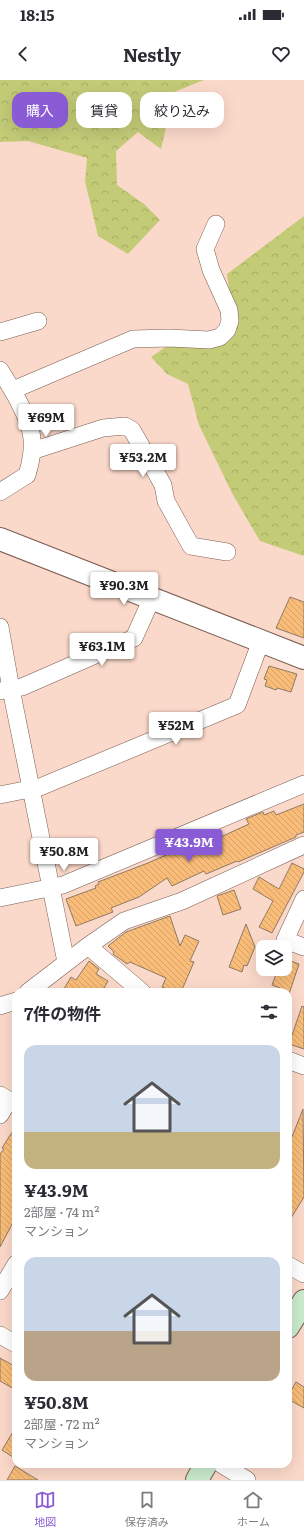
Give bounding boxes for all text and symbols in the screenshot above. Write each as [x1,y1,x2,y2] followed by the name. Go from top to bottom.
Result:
[20,3,54,26] text: 18:15
[123,41,181,68] text: Nestly
[12,43,34,65] icon: back
[270,43,292,65] icon: heart
[12,92,68,128] chip: 購入
[76,92,132,128] chip: 賃貸
[140,92,224,128] chip: 絞り込み
[22,404,70,438] pin: ¥69M
[27,407,65,426] text: ¥69M
[110,444,176,478] pin: ¥53.2M
[119,447,167,466] text: ¥53.2M
[91,572,157,606] pin: ¥90.3M
[99,575,149,594] text: ¥90.3M
[69,633,135,667] pin: ¥63.1M
[79,636,125,655] text: ¥63.1M
[152,712,200,746] pin: ¥52M
[158,715,194,734] text: ¥52M
[156,829,222,863] pin: ¥43.9M
[164,832,214,851] text: ¥43.9M
[31,838,97,872] pin: ¥50.8M
[39,841,89,860] text: ¥50.8M
[256,940,292,976] map controls
[256,940,292,976] button: layers
[24,1000,101,1025] text: 7件の物件
[258,1001,280,1023] icon: filters
[116,1071,188,1143] icon: home
[24,1177,89,1202] text: ¥43.9M
[24,1202,99,1221] text: 2部屋 · 74 m²
[24,1221,89,1240] text: マンション
[116,1283,188,1355] icon: home
[24,1389,89,1414] text: ¥50.8M
[24,1414,100,1433] text: 2部屋 · 72 m²
[24,1433,89,1452] text: マンション
[34,1489,56,1529] tab: 地図
[125,1489,169,1529] tab: 保存済み
[237,1489,270,1529] tab: ホーム

